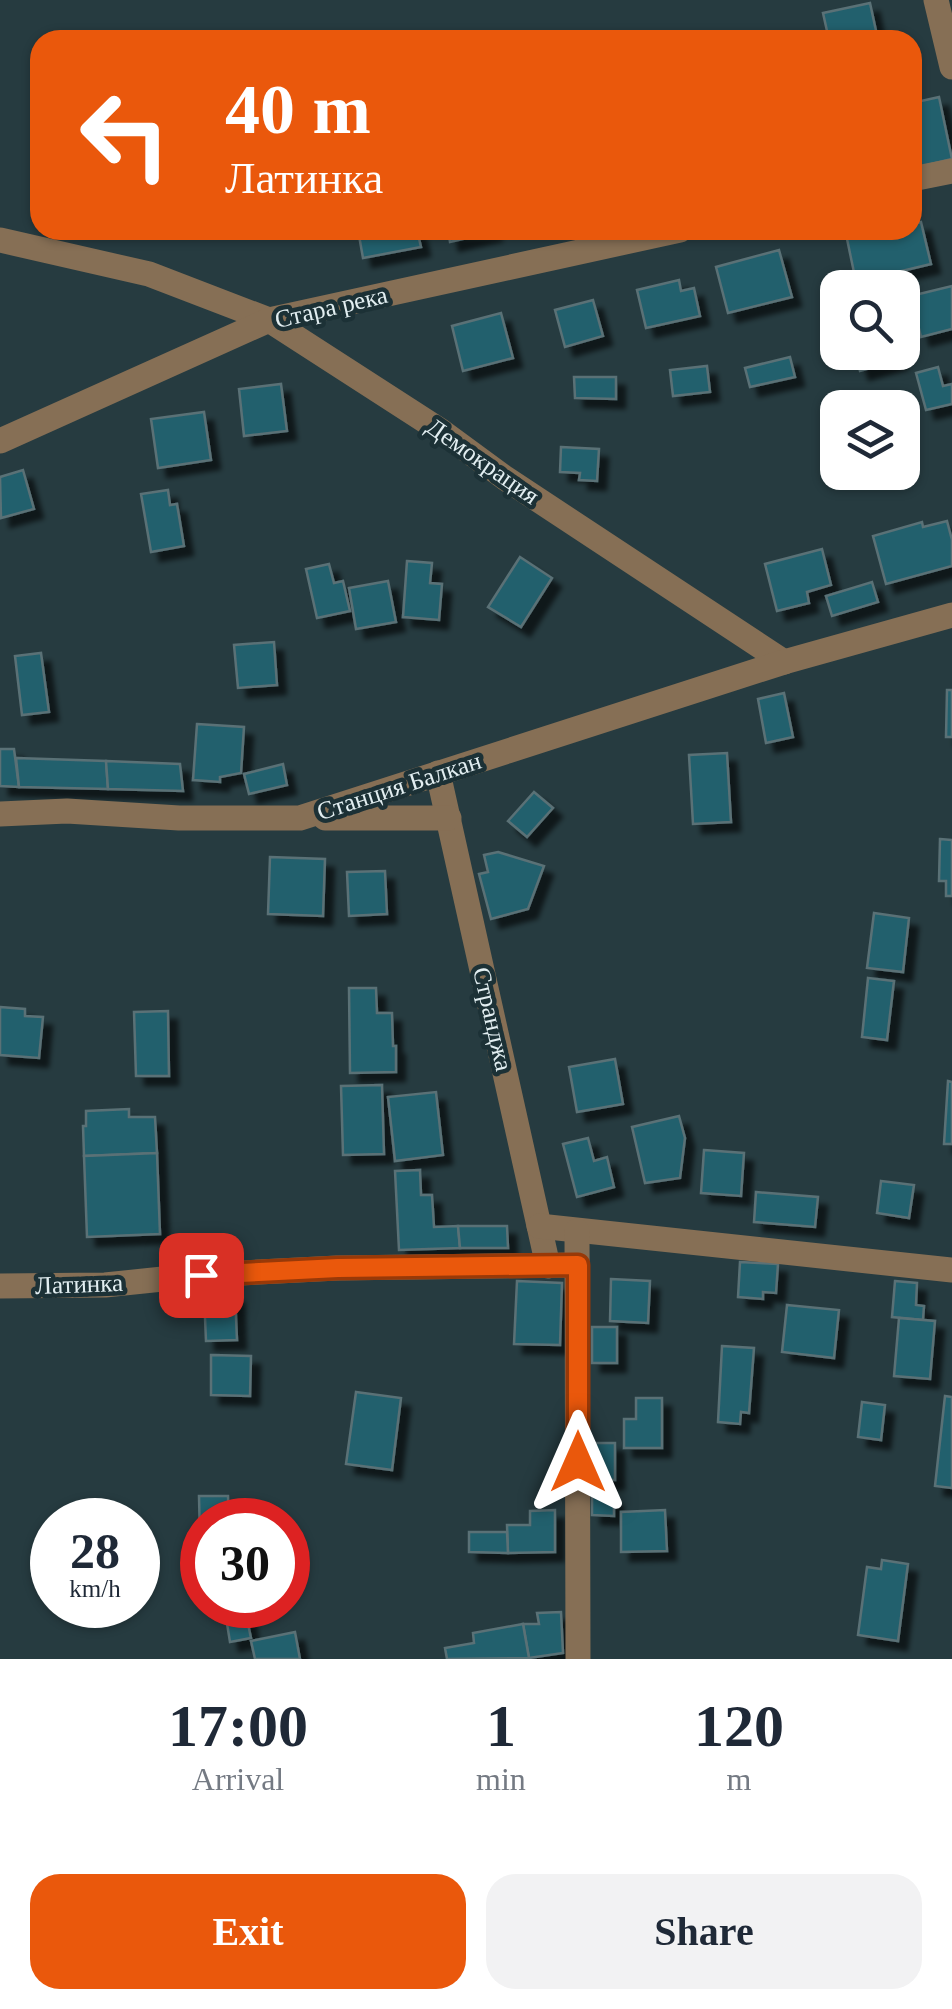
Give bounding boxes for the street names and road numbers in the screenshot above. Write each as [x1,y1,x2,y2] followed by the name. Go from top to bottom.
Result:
[272,281,390,333] street label: Стара река
[422,412,545,510] street label: Демокрация
[314,747,484,825] street label: Станция Балкан
[468,964,518,1074] street label: Странджа
[35,1269,123,1299] street label: Латинка

